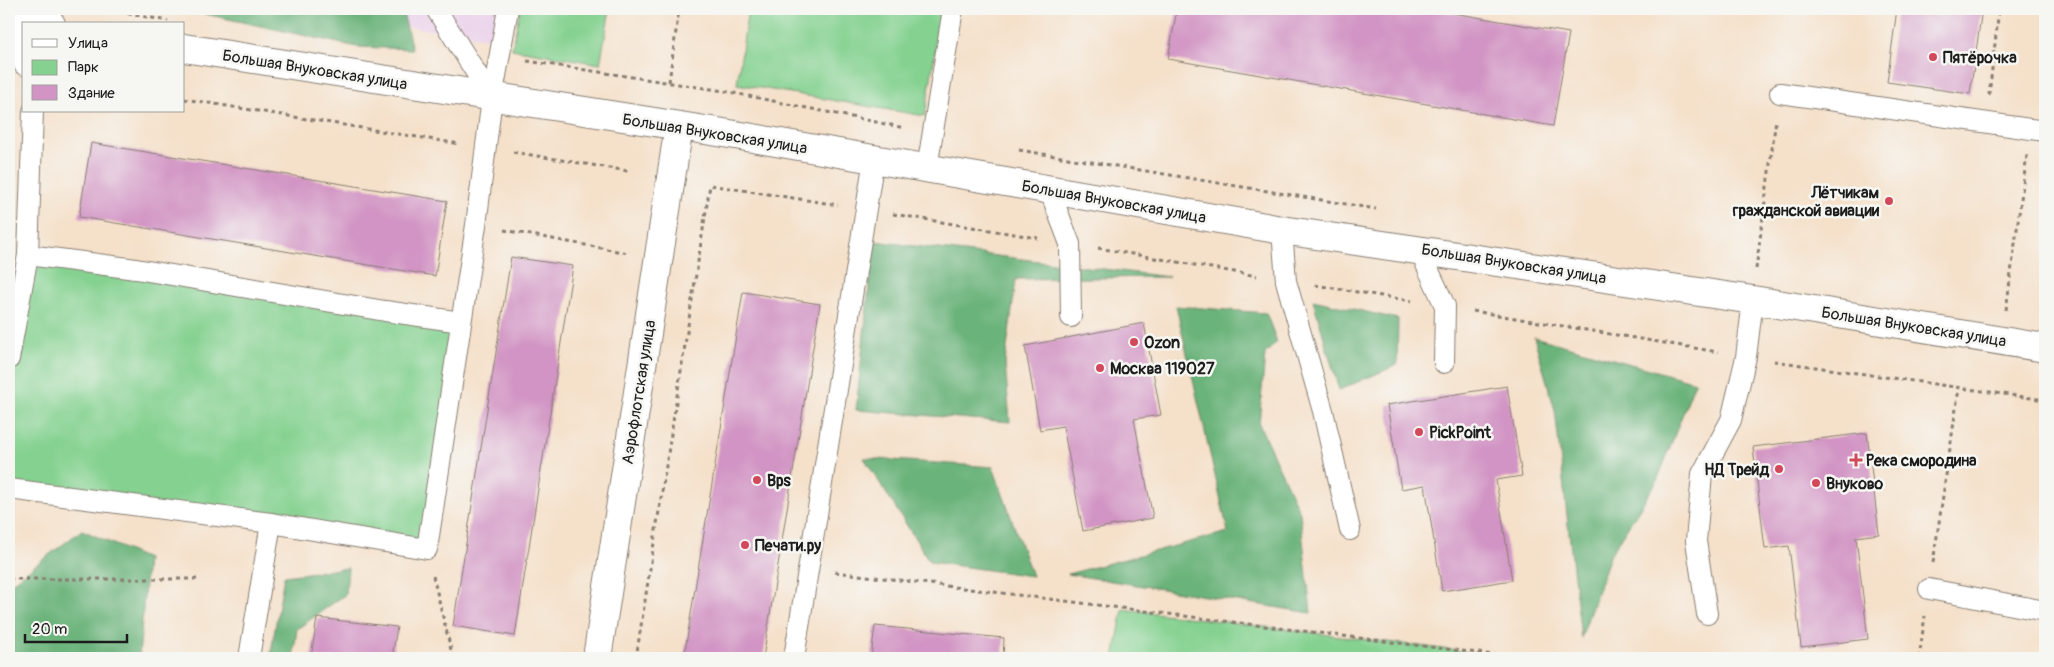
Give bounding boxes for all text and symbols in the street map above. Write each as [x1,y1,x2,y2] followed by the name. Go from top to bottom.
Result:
[22,22,185,112] legend
[68,34,108,53] text: Улица
[221,45,409,94] street label: Большая Внуковская улица
[1943,48,2017,68] place label: Пятёрочка
[1927,51,1939,63] marker: Пятёрочка
[68,58,99,77] text: Парк
[68,84,115,103] text: Здание
[621,109,809,158] street label: Большая Внуковская улица
[1020,176,1208,228] street label: Большая Внуковская улица
[1732,183,1880,221] place label: Лётчикам гражданской авиации
[1883,195,1895,207] marker: Лётчикам гражданской авиации
[1420,239,1608,288] street label: Большая Внуковская улица
[1820,302,2008,351] street label: Большая Внуковская улица
[618,318,660,466] street label: Аэрофлотская улица
[1144,333,1180,353] place label: Ozon
[1128,336,1140,348] marker: Ozon
[1110,359,1215,379] place label: Москва 119027
[1094,362,1106,374] marker: Москва 119027
[1429,423,1491,443] place label: PickPoint
[1413,426,1425,438] marker: PickPoint
[1866,451,1977,471] place label: Река смородина
[1850,454,1862,466] marker: Река смородина
[1704,460,1769,480] place label: НД Трейд
[1773,463,1785,475] marker: НД Трейд
[767,471,792,491] place label: Bps
[751,474,763,486] marker: Bps
[1826,474,1884,494] place label: Внуково
[1810,477,1822,489] marker: Внуково
[755,536,821,556] place label: Печати.ру
[739,539,751,551] marker: Печати.ру
[25,612,128,644] scale bar
[32,620,67,639] text: 20 m

